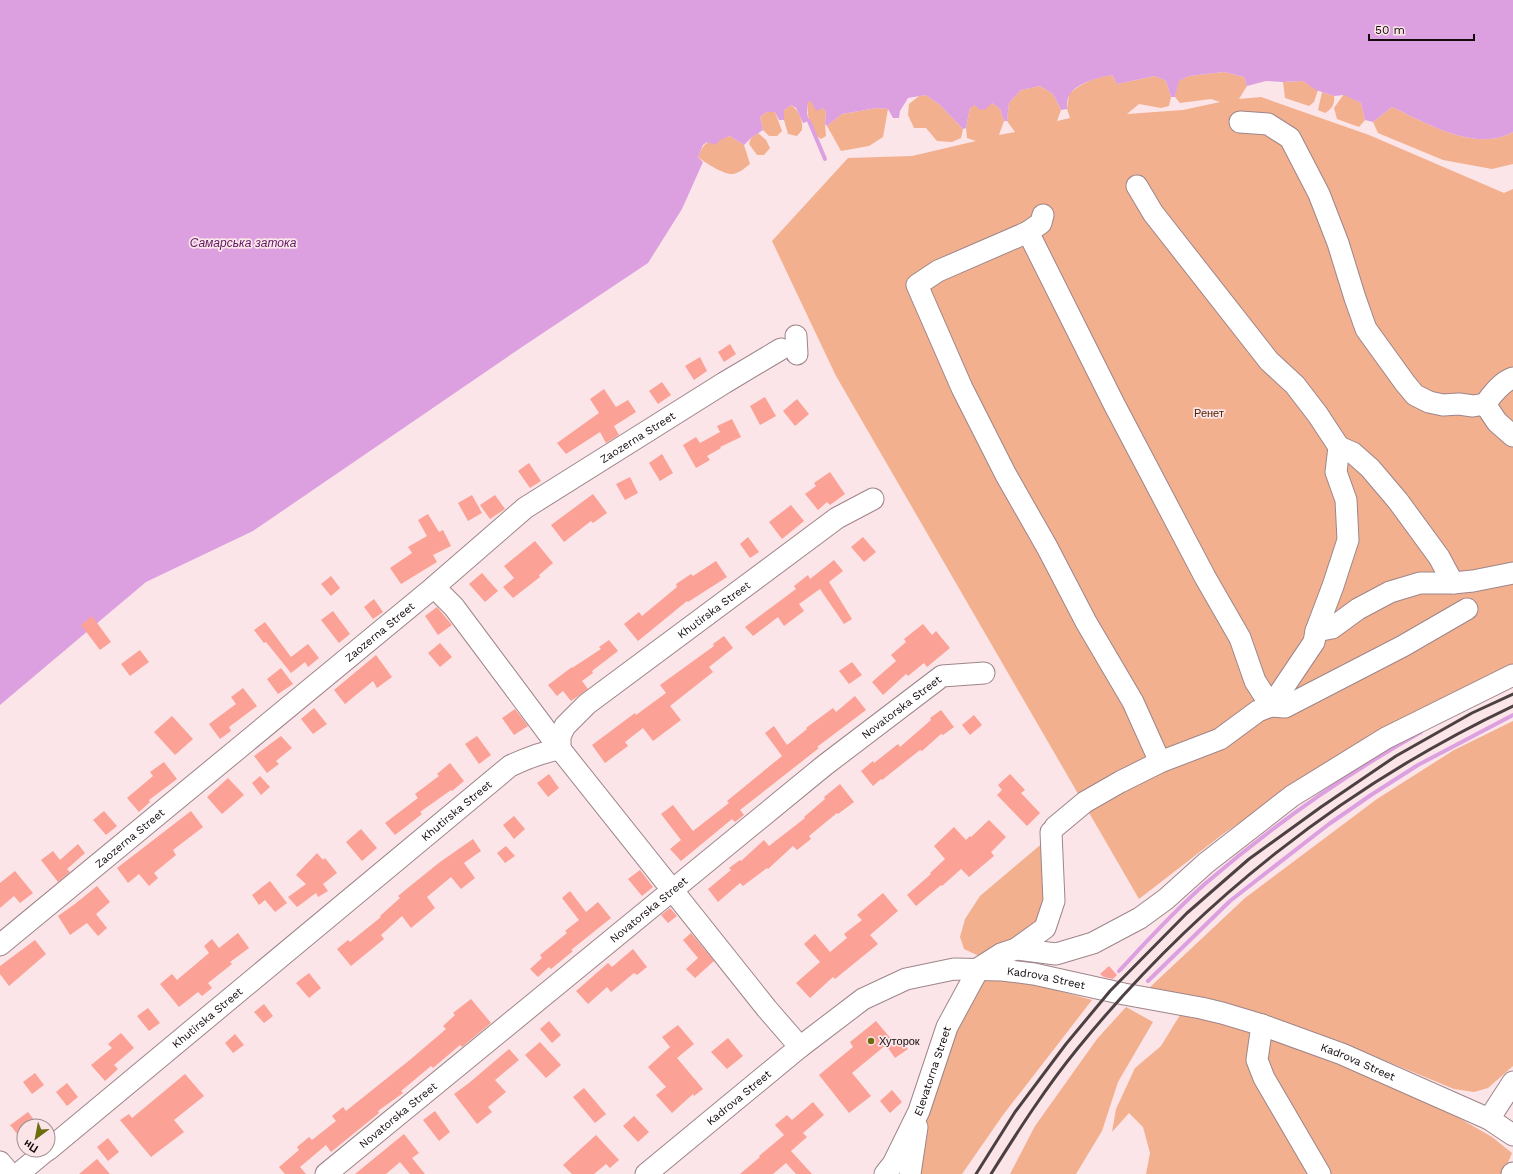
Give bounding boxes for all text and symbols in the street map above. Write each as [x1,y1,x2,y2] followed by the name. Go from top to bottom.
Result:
[1369,16,1474,42] scale bar
[1375,23,1405,37] text: 50 m
[190,236,297,250] water label: Самарська затока
[1194,407,1224,420] park label: Ренет
[598,409,678,466] street label: Zaozerna Street
[675,578,753,641] street label: Khutirska Street
[342,599,417,664] street label: Zaozerna Street
[859,672,944,741] street label: Novatorska Street
[419,777,494,844] street label: Khutirska Street
[92,805,167,870] street label: Zaozerna Street
[607,874,690,945] street label: Novatorska Street
[1006,964,1087,992] street label: Kadrova Street
[169,984,245,1051] street label: Khutirska Street
[911,1024,953,1118] street label: Elevatorna Street
[879,1035,920,1048] place label: Хуторок
[866,1036,876,1046] marker: Хуторок
[1319,1040,1397,1083] street label: Kadrova Street
[704,1067,774,1128] street label: Kadrova Street
[356,1079,440,1151] street label: Novatorska Street
[16,1118,56,1158] north arrow
[21,1137,41,1155] text: Пн

